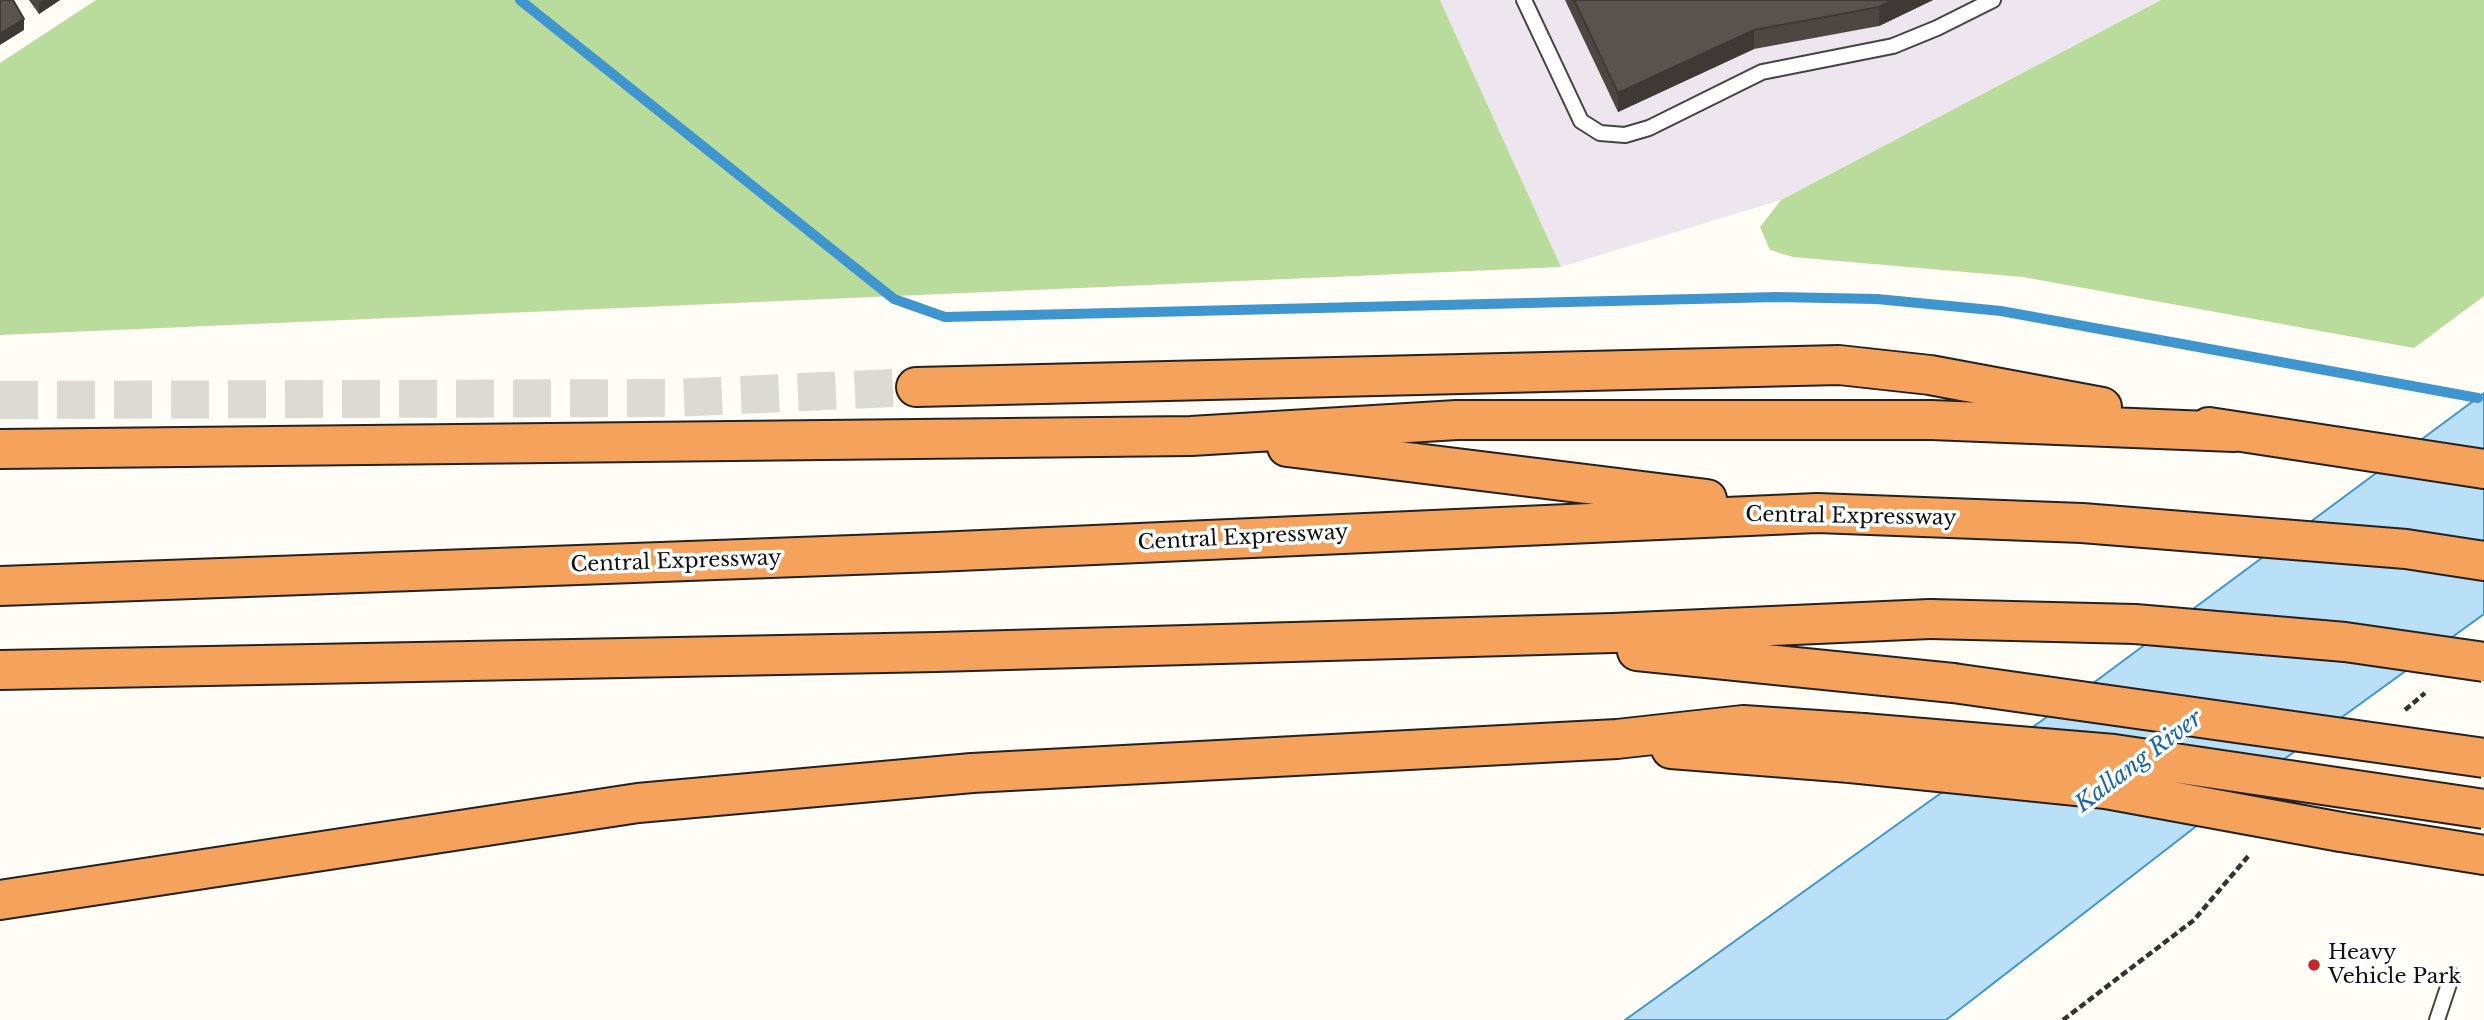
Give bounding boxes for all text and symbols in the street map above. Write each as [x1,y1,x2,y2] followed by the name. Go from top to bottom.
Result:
[1745,503,1957,531] street label: Central Expressway
[1137,520,1349,556] street label: Central Expressway
[570,546,782,578] street label: Central Expressway
[2070,705,2208,819] water label: Kallang River
[2328,940,2461,990] place label: Heavy Vehicle Park
[2306,957,2322,973] marker: Heavy Vehicle Park

